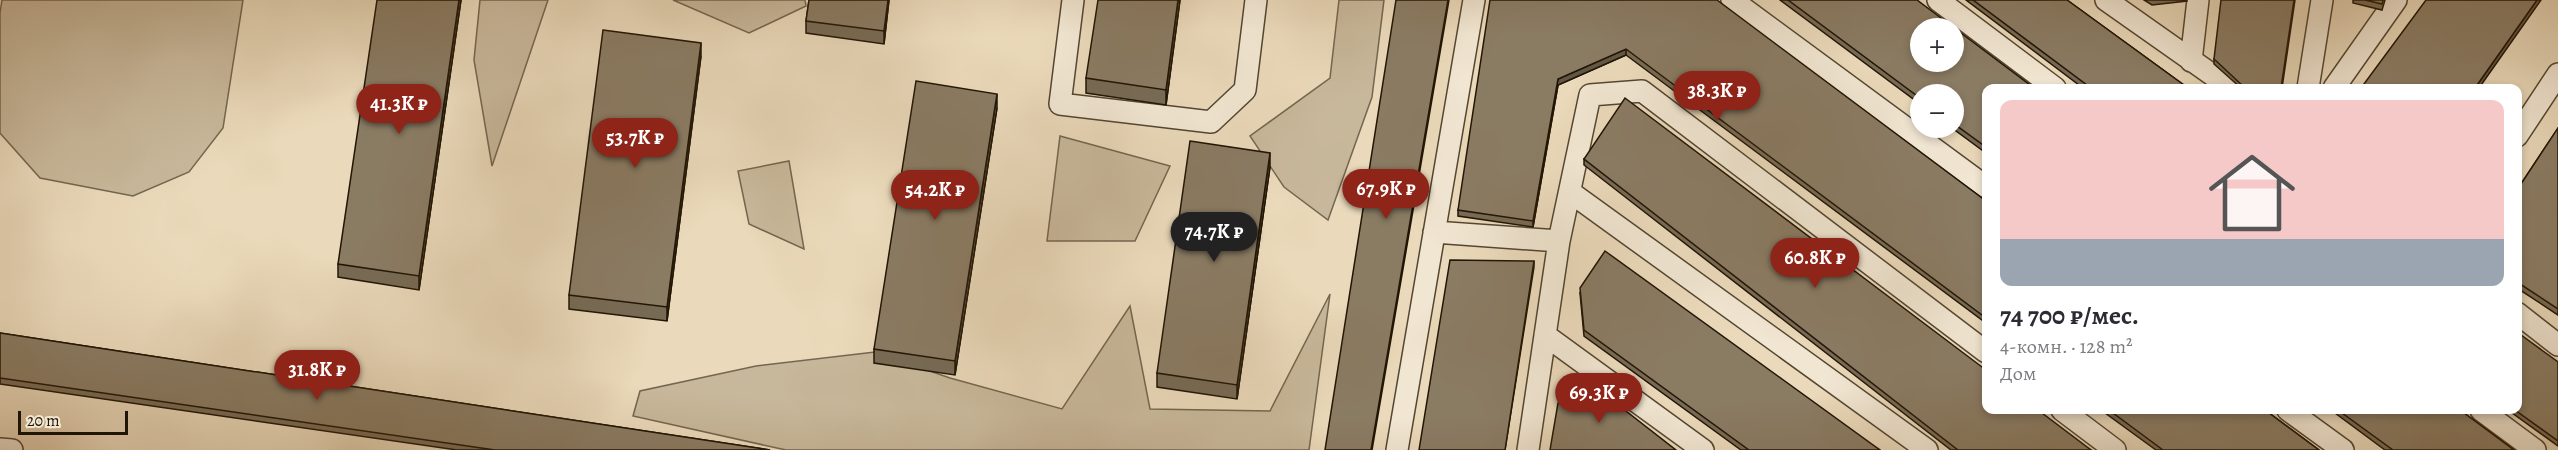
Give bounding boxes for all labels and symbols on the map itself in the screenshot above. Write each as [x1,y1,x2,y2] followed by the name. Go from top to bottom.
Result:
[1662,71,1772,122] pin: 38.3K ₽
[344,84,454,135] pin: 41.3K ₽
[580,118,690,169] pin: 53.7K ₽
[1331,169,1441,220] pin: 67.9K ₽
[880,170,990,221] pin: 54.2K ₽
[1159,212,1269,263] pin: 74.7K ₽
[1760,238,1870,289] pin: 60.8K ₽
[262,350,372,401] pin: 31.8K ₽
[1544,373,1654,424] pin: 69.3K ₽
[18,408,128,436] scale bar

